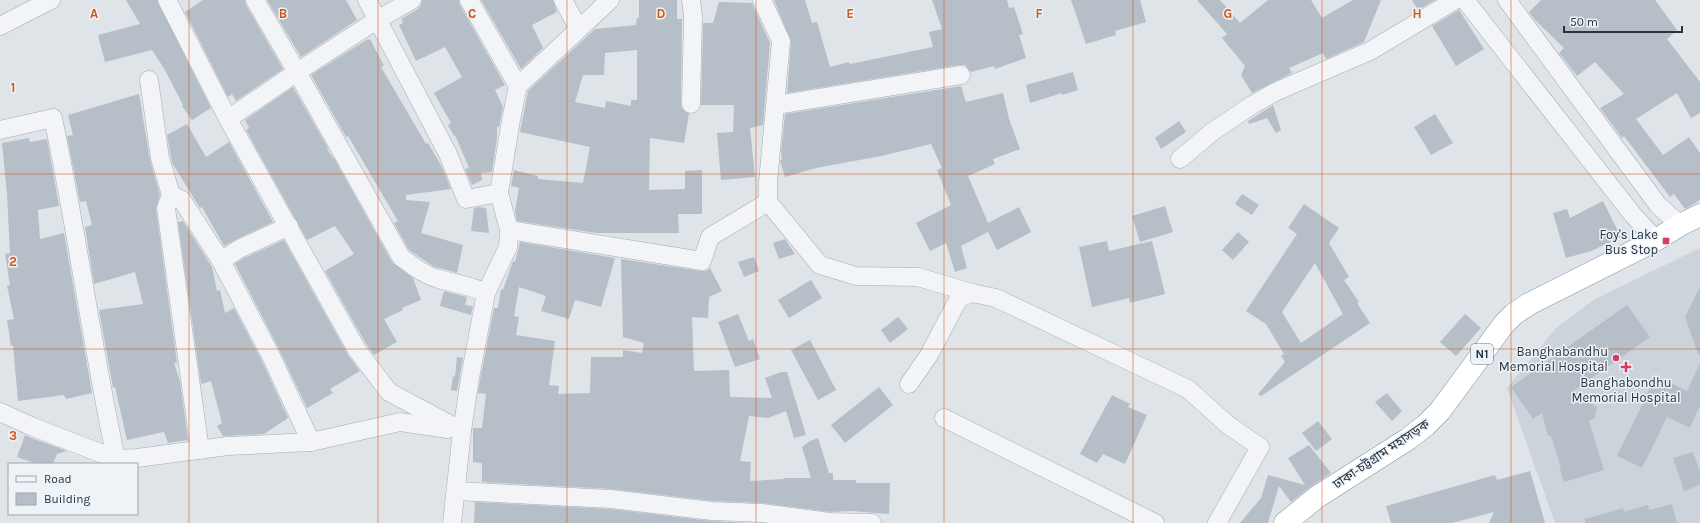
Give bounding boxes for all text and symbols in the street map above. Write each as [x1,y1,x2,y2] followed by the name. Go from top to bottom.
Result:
[90,6,98,21] text: A
[279,6,287,21] text: B
[468,6,476,21] text: C
[657,6,666,21] text: D
[846,6,854,21] text: E
[1035,6,1043,21] text: F
[1224,6,1232,21] text: G
[1412,6,1422,21] text: H
[1564,8,1682,34] scale bar
[1570,15,1598,29] text: 50 m
[11,80,15,95] text: 1
[1599,227,1658,257] place label: Foy's Lake Bus Stop
[1661,236,1671,246] marker: Foy's Lake Bus Stop
[9,254,17,269] text: 2
[1471,344,1493,364] road number: N1
[1499,344,1608,374] place label: Banghabandhu Memorial Hospital
[1611,353,1621,363] marker: Banghabandhu Memorial Hospital
[1620,361,1632,373] marker: Banghabondhu Memorial Hospital
[1571,375,1681,405] place label: Banghabondhu Memorial Hospital
[1329,416,1432,492] street label: ঢাকা-চট্টগ্রাম মহাসড়ক
[9,428,17,443] text: 3
[8,463,138,515] legend
[44,472,72,486] text: Road
[44,492,91,506] text: Building

